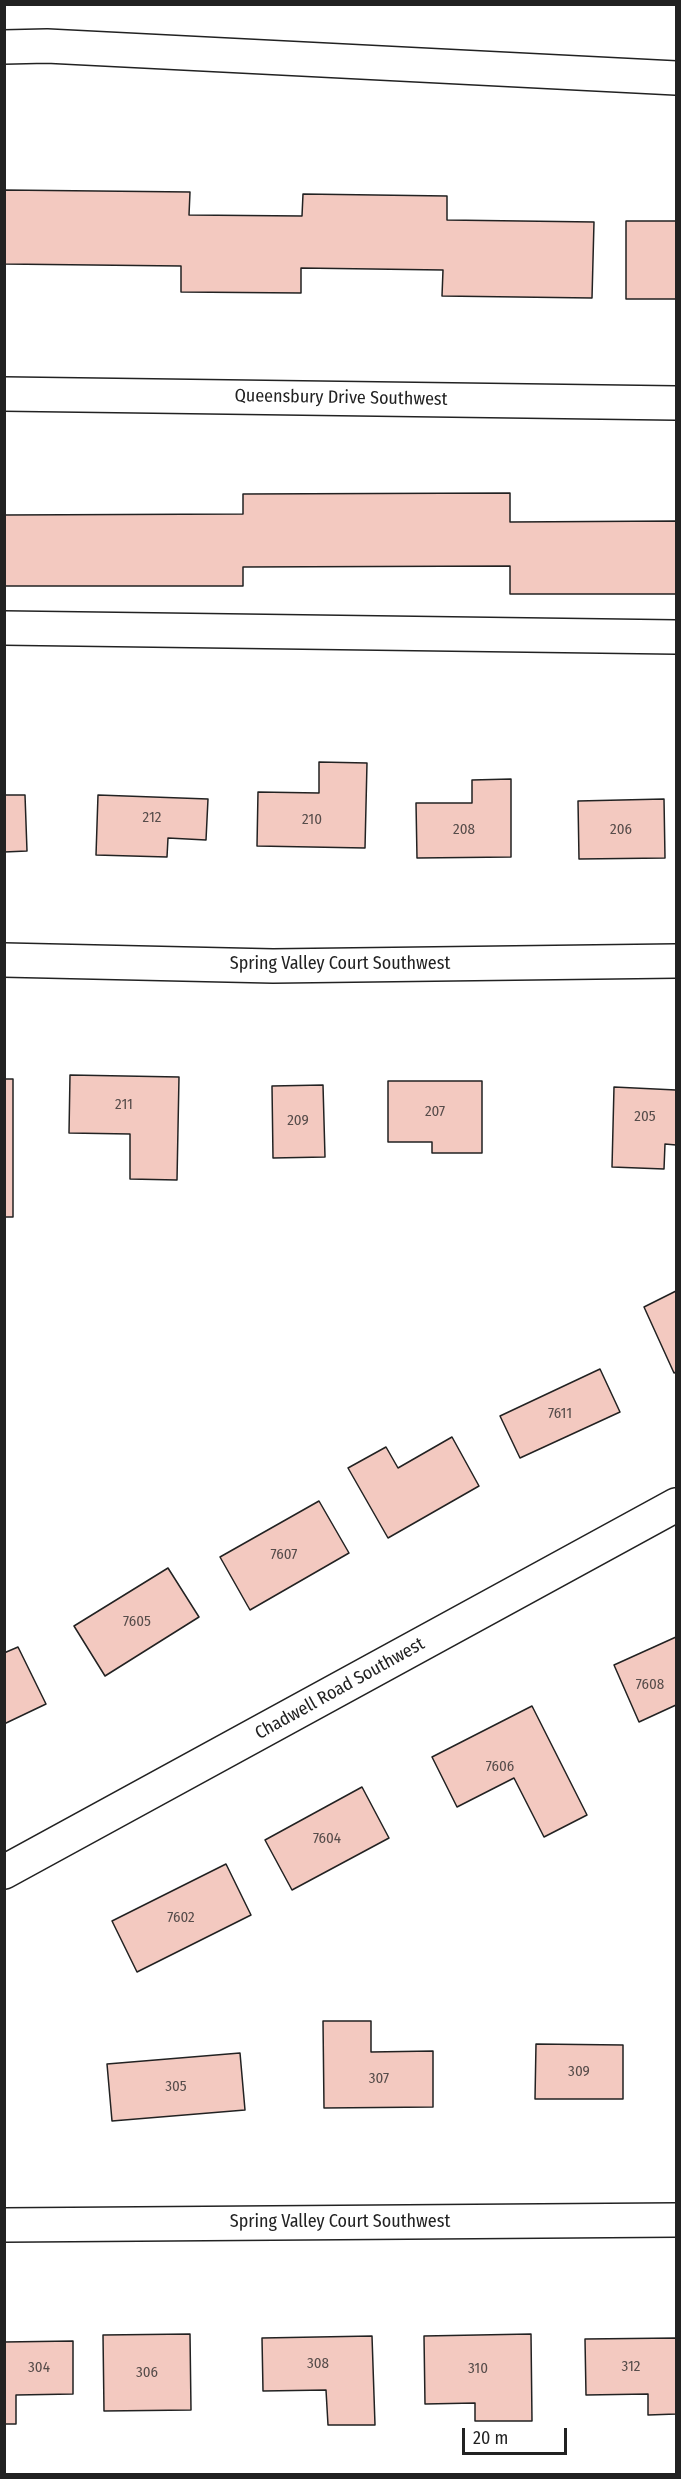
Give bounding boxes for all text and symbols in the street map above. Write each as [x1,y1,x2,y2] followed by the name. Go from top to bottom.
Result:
[234,385,448,411] street label: Queensbury Drive Southwest
[143,809,161,827] house number: 212
[302,811,322,829] house number: 210
[453,821,475,839] house number: 208
[610,821,632,839] house number: 206
[230,953,450,975] street label: Spring Valley Court Southwest
[115,1096,133,1114] house number: 211
[425,1103,445,1121] house number: 207
[634,1108,656,1126] house number: 205
[287,1112,309,1130] house number: 209
[548,1405,572,1423] house number: 7611
[271,1546,297,1564] house number: 7607
[123,1613,151,1631] house number: 7605
[252,1633,428,1745] street label: Chadwell Road Southwest
[636,1676,664,1694] house number: 7608
[486,1758,514,1776] house number: 7606
[313,1830,341,1848] house number: 7604
[167,1909,195,1927] house number: 7602
[568,2063,590,2081] house number: 309
[369,2070,389,2088] house number: 307
[165,2078,187,2096] house number: 305
[230,2211,450,2233] street label: Spring Valley Court Southwest
[307,2355,329,2373] house number: 308
[622,2358,640,2376] house number: 312
[28,2359,50,2377] house number: 304
[468,2360,488,2378] house number: 310
[136,2364,158,2382] house number: 306
[465,2416,570,2454] scale bar
[473,2427,508,2449] text: 20 m

